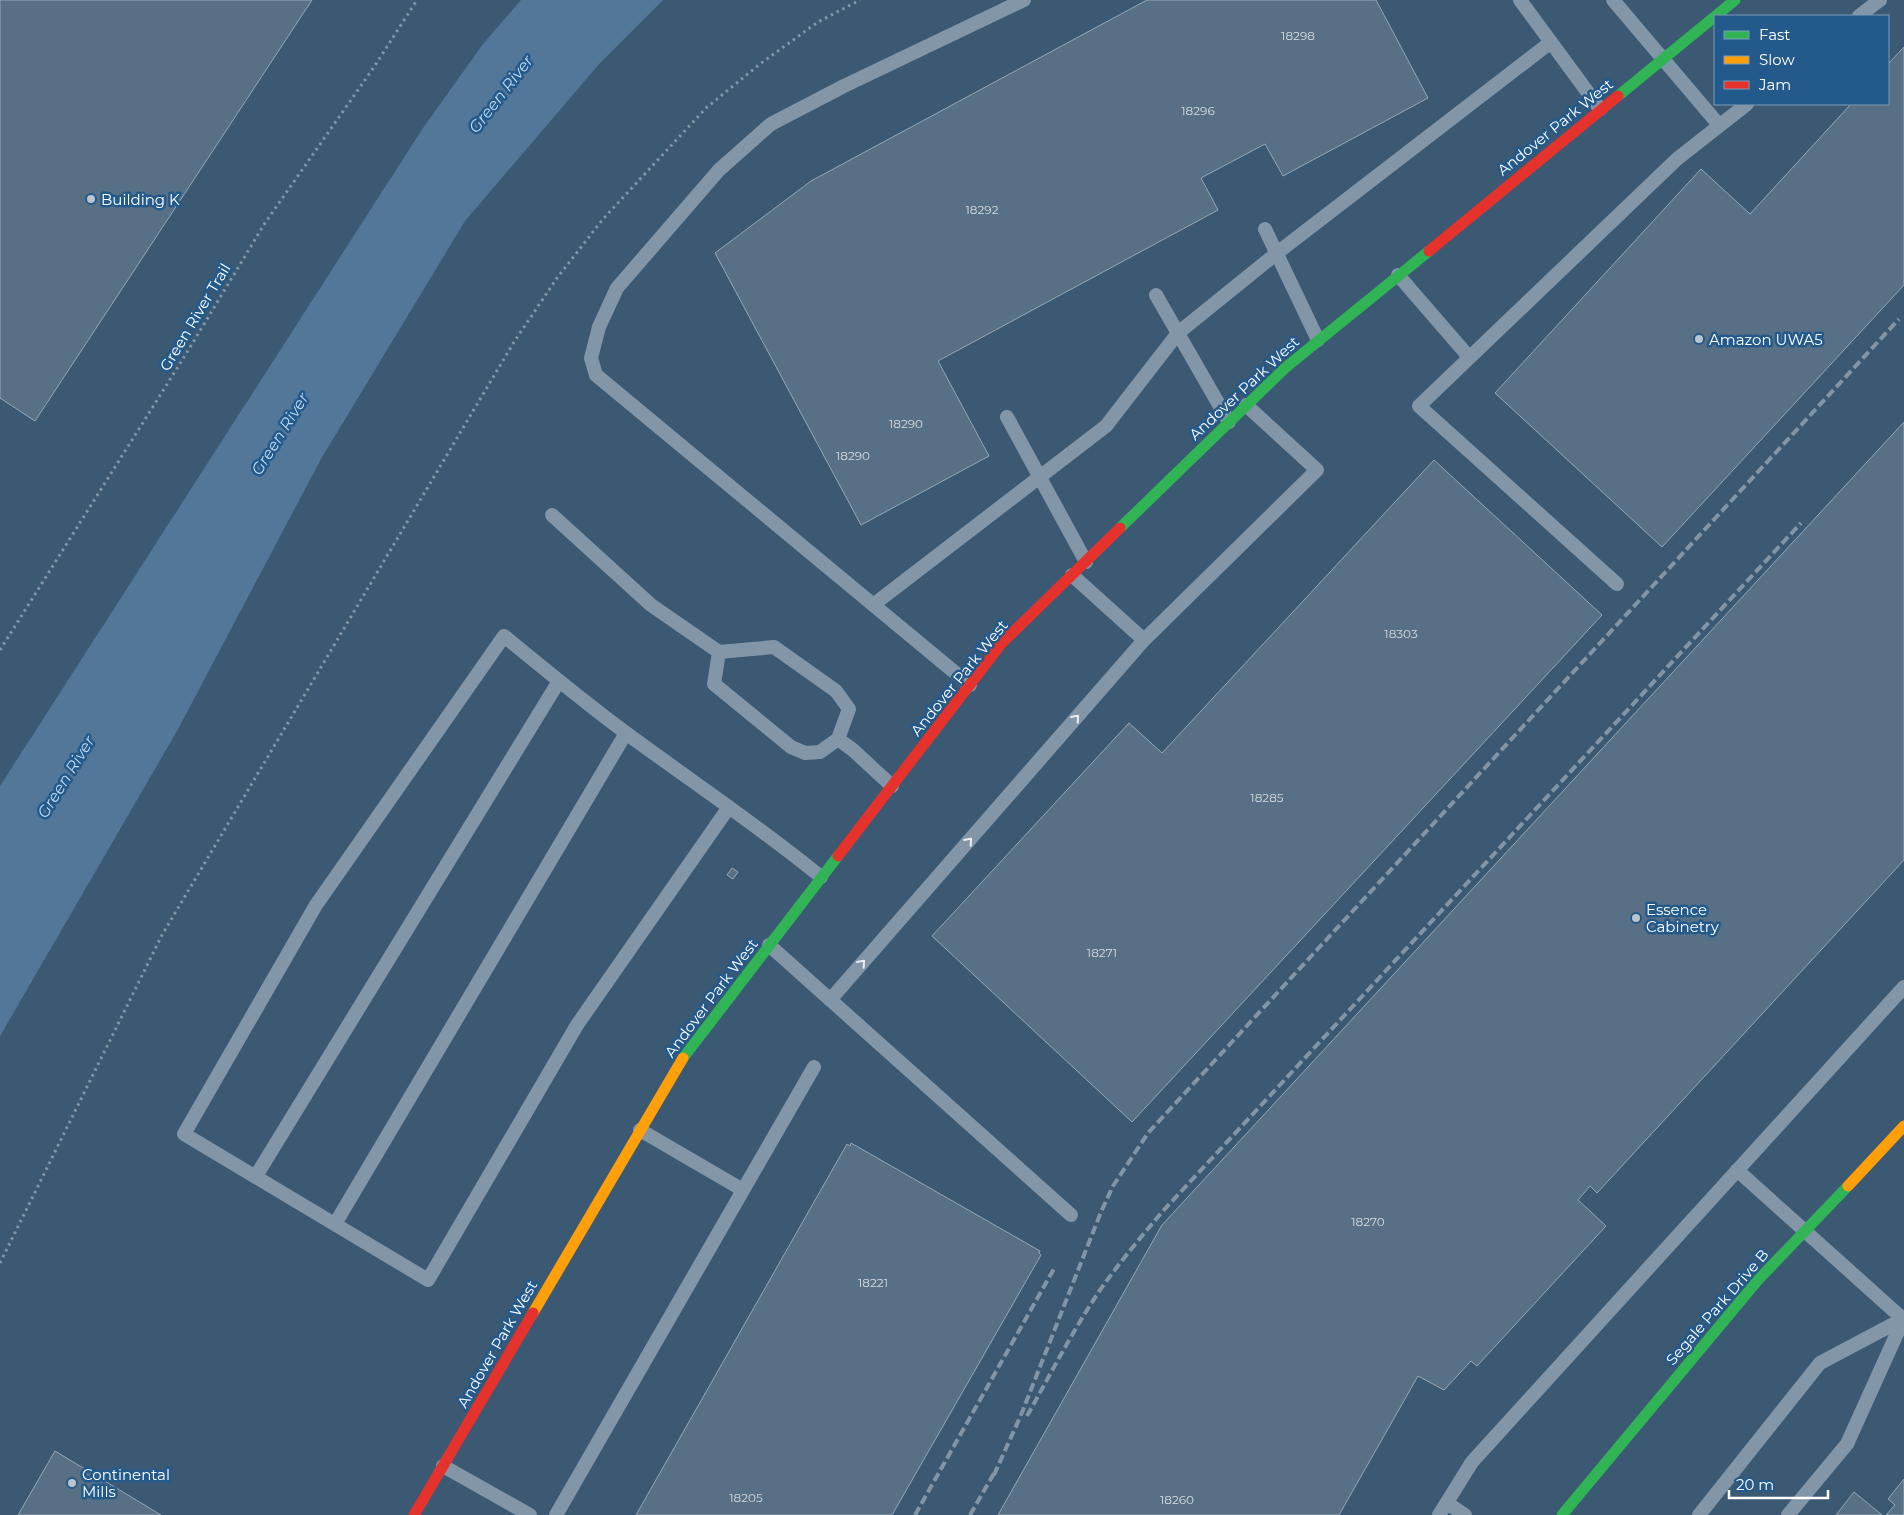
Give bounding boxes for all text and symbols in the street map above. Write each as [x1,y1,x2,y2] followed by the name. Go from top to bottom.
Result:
[1714,15,1889,105] legend
[1759,25,1790,44] text: Fast
[1281,28,1315,43] house number: 18298
[1759,50,1795,69] text: Slow
[465,51,538,137] water label: Green River
[1493,74,1617,180] street label: Andover Park West
[1758,75,1791,94] text: Jam
[1181,103,1215,118] house number: 18296
[101,190,180,209] place label: Building K
[85,193,97,205] marker: Building K
[966,202,999,217] house number: 18292
[155,260,235,374] street label: Green River Trail
[1709,330,1823,349] place label: Amazon UWA5
[1185,332,1303,444] street label: Andover Park West
[1693,333,1705,345] marker: Amazon UWA5
[247,389,313,479] water label: Green River
[889,416,923,431] house number: 18290
[836,448,870,463] house number: 18290
[906,616,1012,740] street label: Andover Park West
[1384,626,1418,641] house number: 18303
[1070,715,1079,724] one-way arrow
[33,732,99,822] water label: Green River
[1250,790,1284,805] house number: 18285
[963,837,972,846] one-way arrow
[1646,900,1720,936] place label: Essence Cabinetry
[1630,912,1642,924] marker: Essence Cabinetry
[660,935,762,1061] street label: Andover Park West
[1087,945,1117,960] house number: 18271
[857,960,866,969] one-way arrow
[1351,1214,1385,1229] house number: 18270
[1662,1245,1772,1369] street label: Segale Park Drive B
[858,1275,888,1290] house number: 18221
[453,1277,541,1411] street label: Andover Park West
[82,1465,170,1501] place label: Continental Mills
[1729,1468,1828,1500] scale bar
[1736,1475,1774,1494] text: 20 m
[66,1477,78,1489] marker: Continental Mills
[729,1490,763,1505] house number: 18205
[1160,1492,1194,1507] house number: 18260

